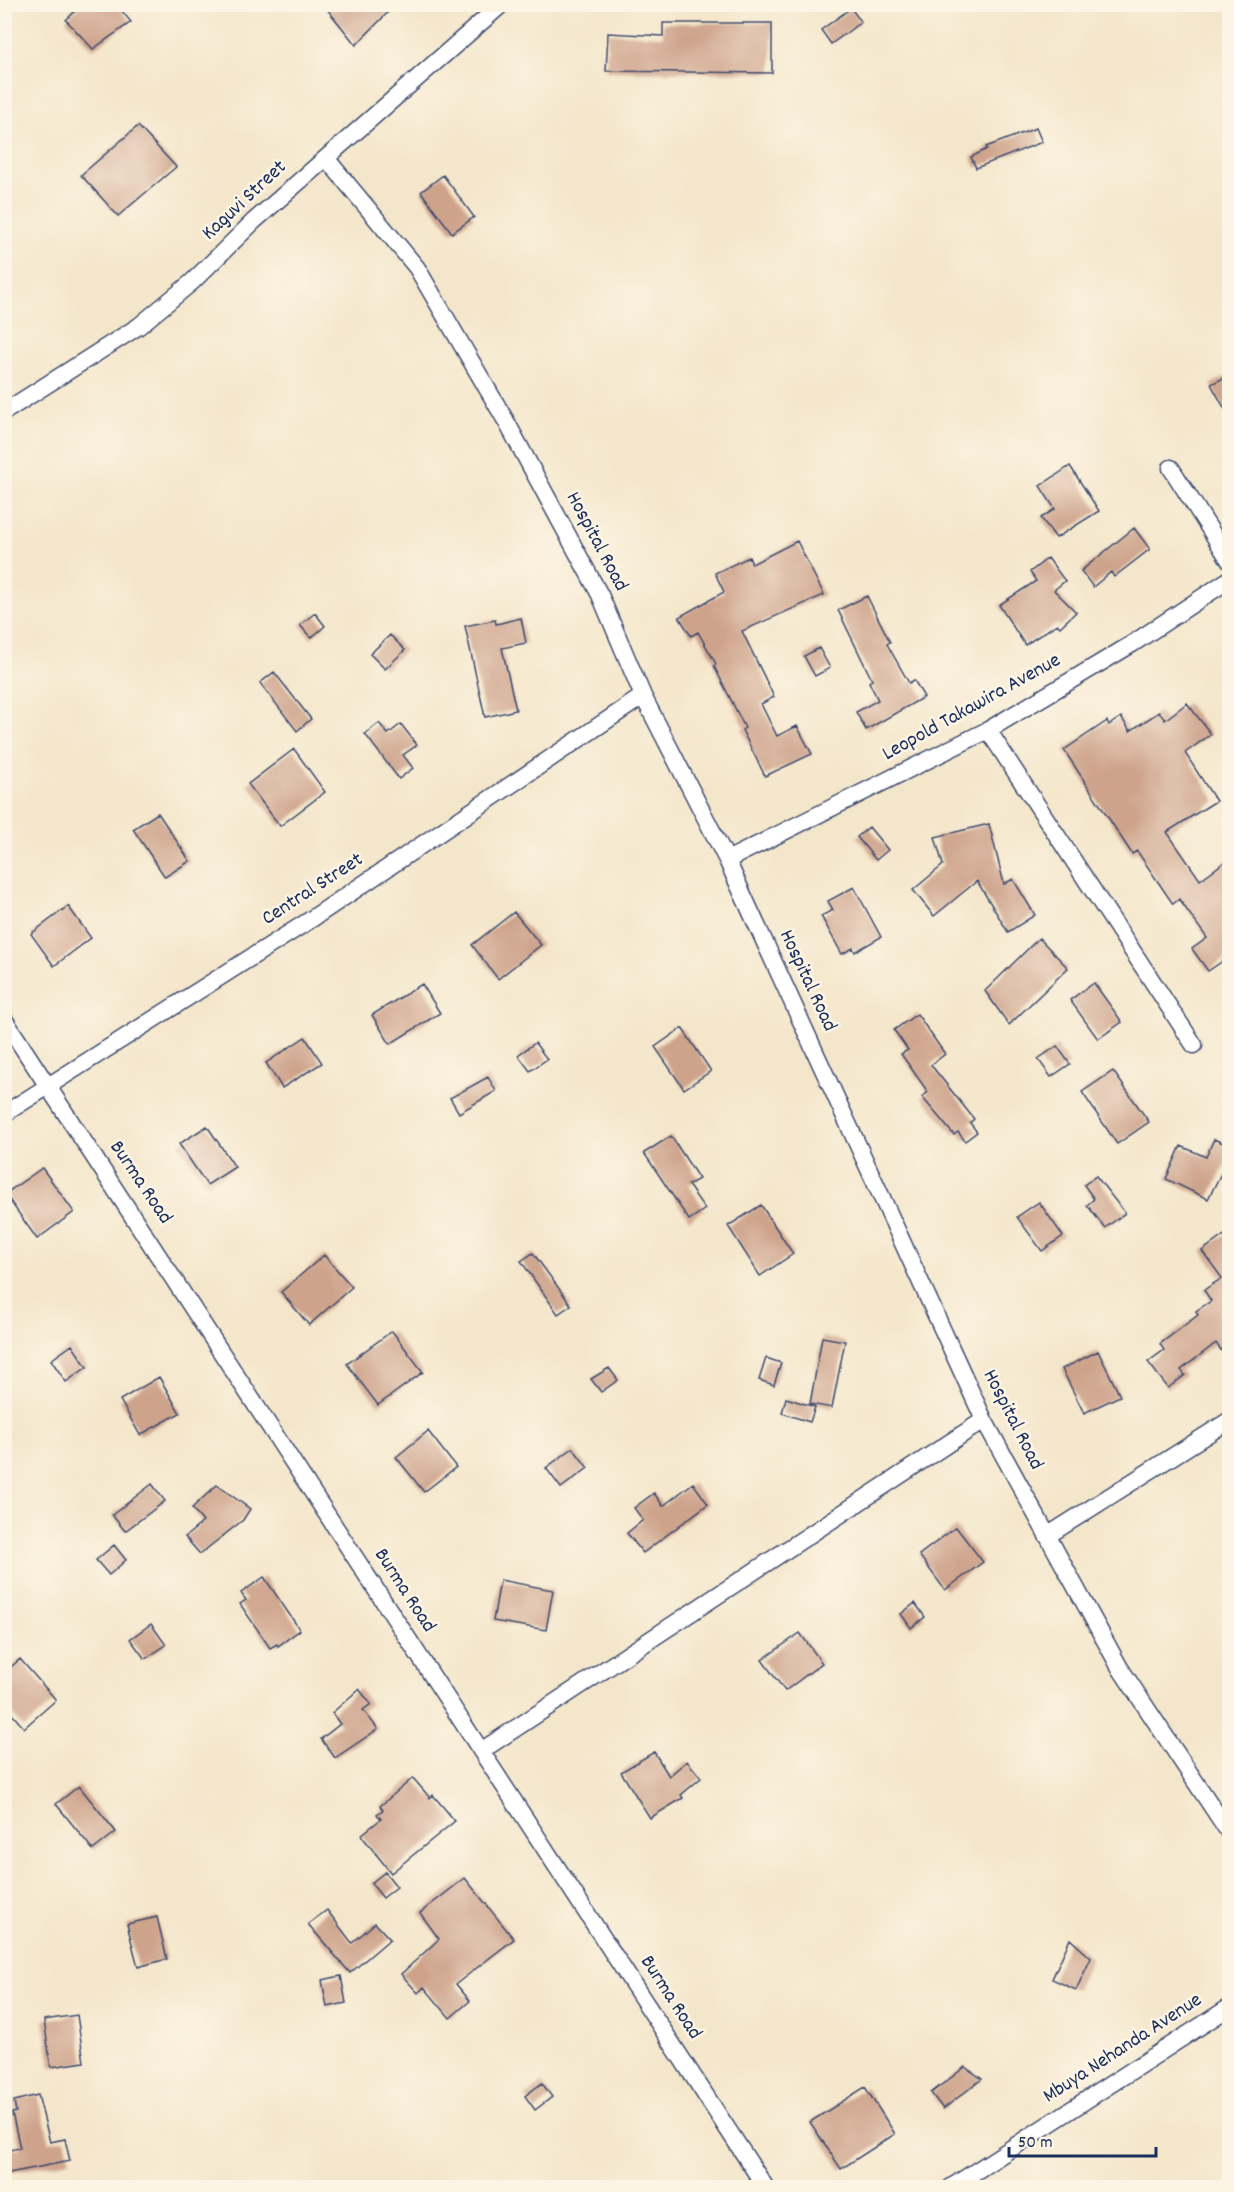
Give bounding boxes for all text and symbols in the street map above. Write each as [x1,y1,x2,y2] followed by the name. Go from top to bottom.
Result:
[196,154,294,248] street label: Kaguvi Street
[557,487,635,597] street label: Hospital Road
[877,646,1067,770] street label: Leopold Takawira Avenue
[256,846,370,934] street label: Central Street
[770,925,844,1037] street label: Hospital Road
[101,1135,179,1231] street label: Burma Road
[974,1365,1050,1475] street label: Hospital Road
[366,1543,442,1639] street label: Burma Road
[632,1950,708,2046] street label: Burma Road
[1038,1986,1208,2112] street label: Mbuya Nehanda Avenue
[1009,2120,1156,2158] scale bar
[1018,2131,1053,2156] text: 50 m

